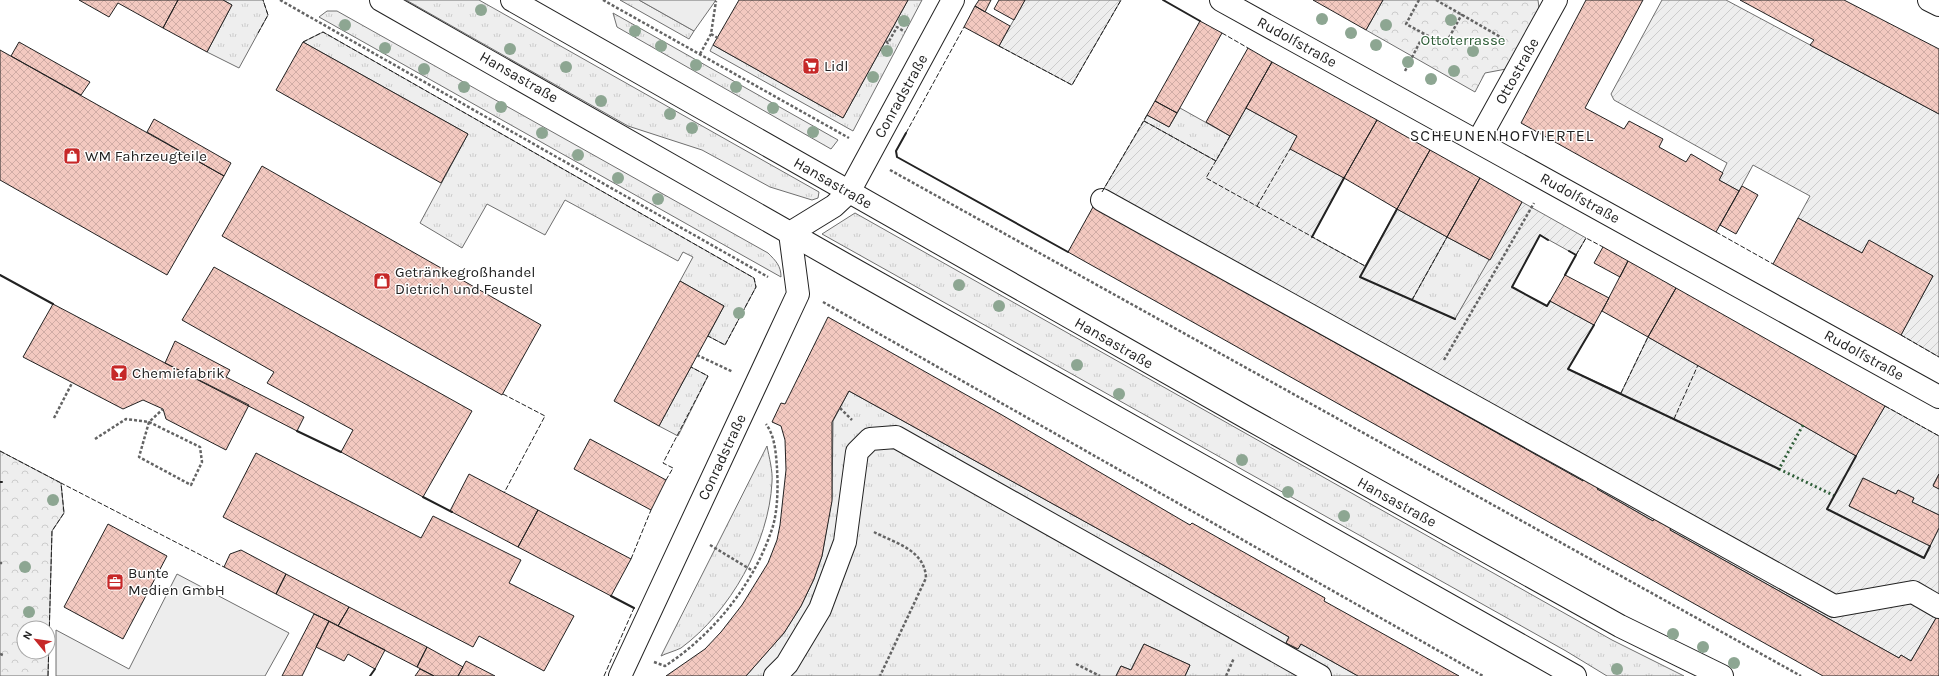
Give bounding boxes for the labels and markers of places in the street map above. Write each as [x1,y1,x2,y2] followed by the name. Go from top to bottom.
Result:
[801,56,821,76] supermarket icon: Lidl
[824,57,849,75] place label: Lidl
[62,146,82,166] shop icon: WM Fahrzeugteile
[85,147,207,165] place label: WM Fahrzeugteile
[395,263,535,298] place label: Getränkegroßhandel Dietrich und Feustel
[372,271,392,291] shop icon: Getränkegroßhandel Dietrich und Feustel
[109,363,129,383] bar icon: Chemiefabrik
[132,364,225,382] place label: Chemiefabrik
[128,564,225,599] place label: Bunte Medien GmbH
[105,572,125,592] office icon: Bunte Medien GmbH

